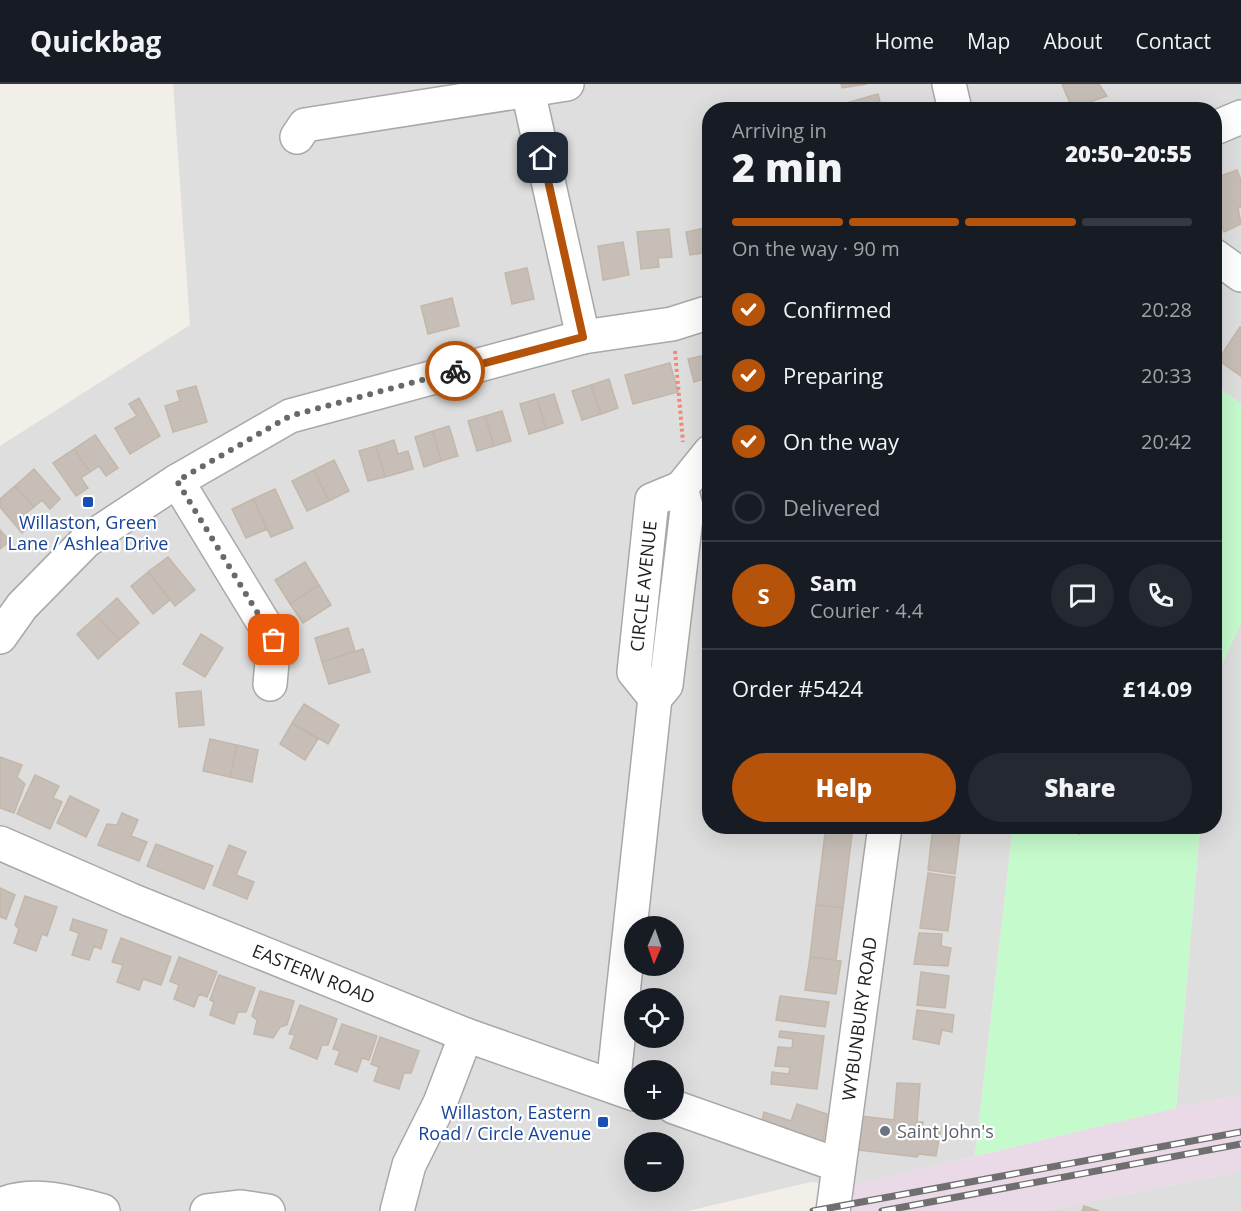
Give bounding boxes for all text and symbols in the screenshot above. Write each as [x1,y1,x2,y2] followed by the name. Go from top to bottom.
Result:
[30,22,161,60] text: Quickbag
[875,27,934,55] text: Home
[967,27,1010,55] text: Map
[1043,27,1103,55] text: About
[1136,27,1211,55] text: Contact
[732,117,827,144] text: Arriving in
[517,132,568,183] pin
[1065,138,1192,168] text: 20:50–20:55
[732,140,843,193] text: 2 min
[526,141,559,174] icon: home
[732,235,900,262] text: On the way · 90 m
[732,293,765,326] icon: check
[783,294,892,324] text: Confirmed
[1141,296,1192,323] text: 20:28
[425,341,485,401] courier
[439,355,472,388] icon: bike
[732,359,765,392] icon: check
[783,360,883,390] text: Preparing
[1141,362,1192,389] text: 20:33
[732,425,765,458] icon: check
[783,426,899,456] text: On the way
[1141,428,1192,455] text: 20:42
[783,492,881,522] text: Delivered
[81,495,95,509] marker: Willaston, Green Lane / Ashlea Drive
[8,510,168,555] place label: Willaston, Green Lane / Ashlea Drive
[624,519,662,653] street label: CIRCLE AVENUE
[1051,564,1114,627] button: chat
[1129,564,1192,627] button: phone
[810,567,857,597] text: Sam
[757,580,770,610] text: S
[810,597,923,624] text: Courier · 4.4
[248,614,299,665] pin
[257,623,290,656] icon: bag
[732,673,863,703] text: Order #5424
[1123,673,1192,703] text: £14.09
[732,753,956,822] button: Help
[968,753,1192,822] button: Share
[624,916,684,976] north arrow
[624,916,684,1192] map controls
[836,935,882,1102] street label: WYBUNBURY ROAD
[249,938,379,1009] street label: EASTERN ROAD
[624,988,684,1048] button: locate
[624,1060,684,1120] button: +
[418,1100,591,1145] place label: Willaston, Eastern Road / Circle Avenue
[596,1115,610,1129] marker: Willaston, Eastern Road / Circle Avenue
[897,1119,994,1143] place label: Saint John's
[878,1124,892,1138] marker: Saint John's
[624,1132,684,1192] button: −

